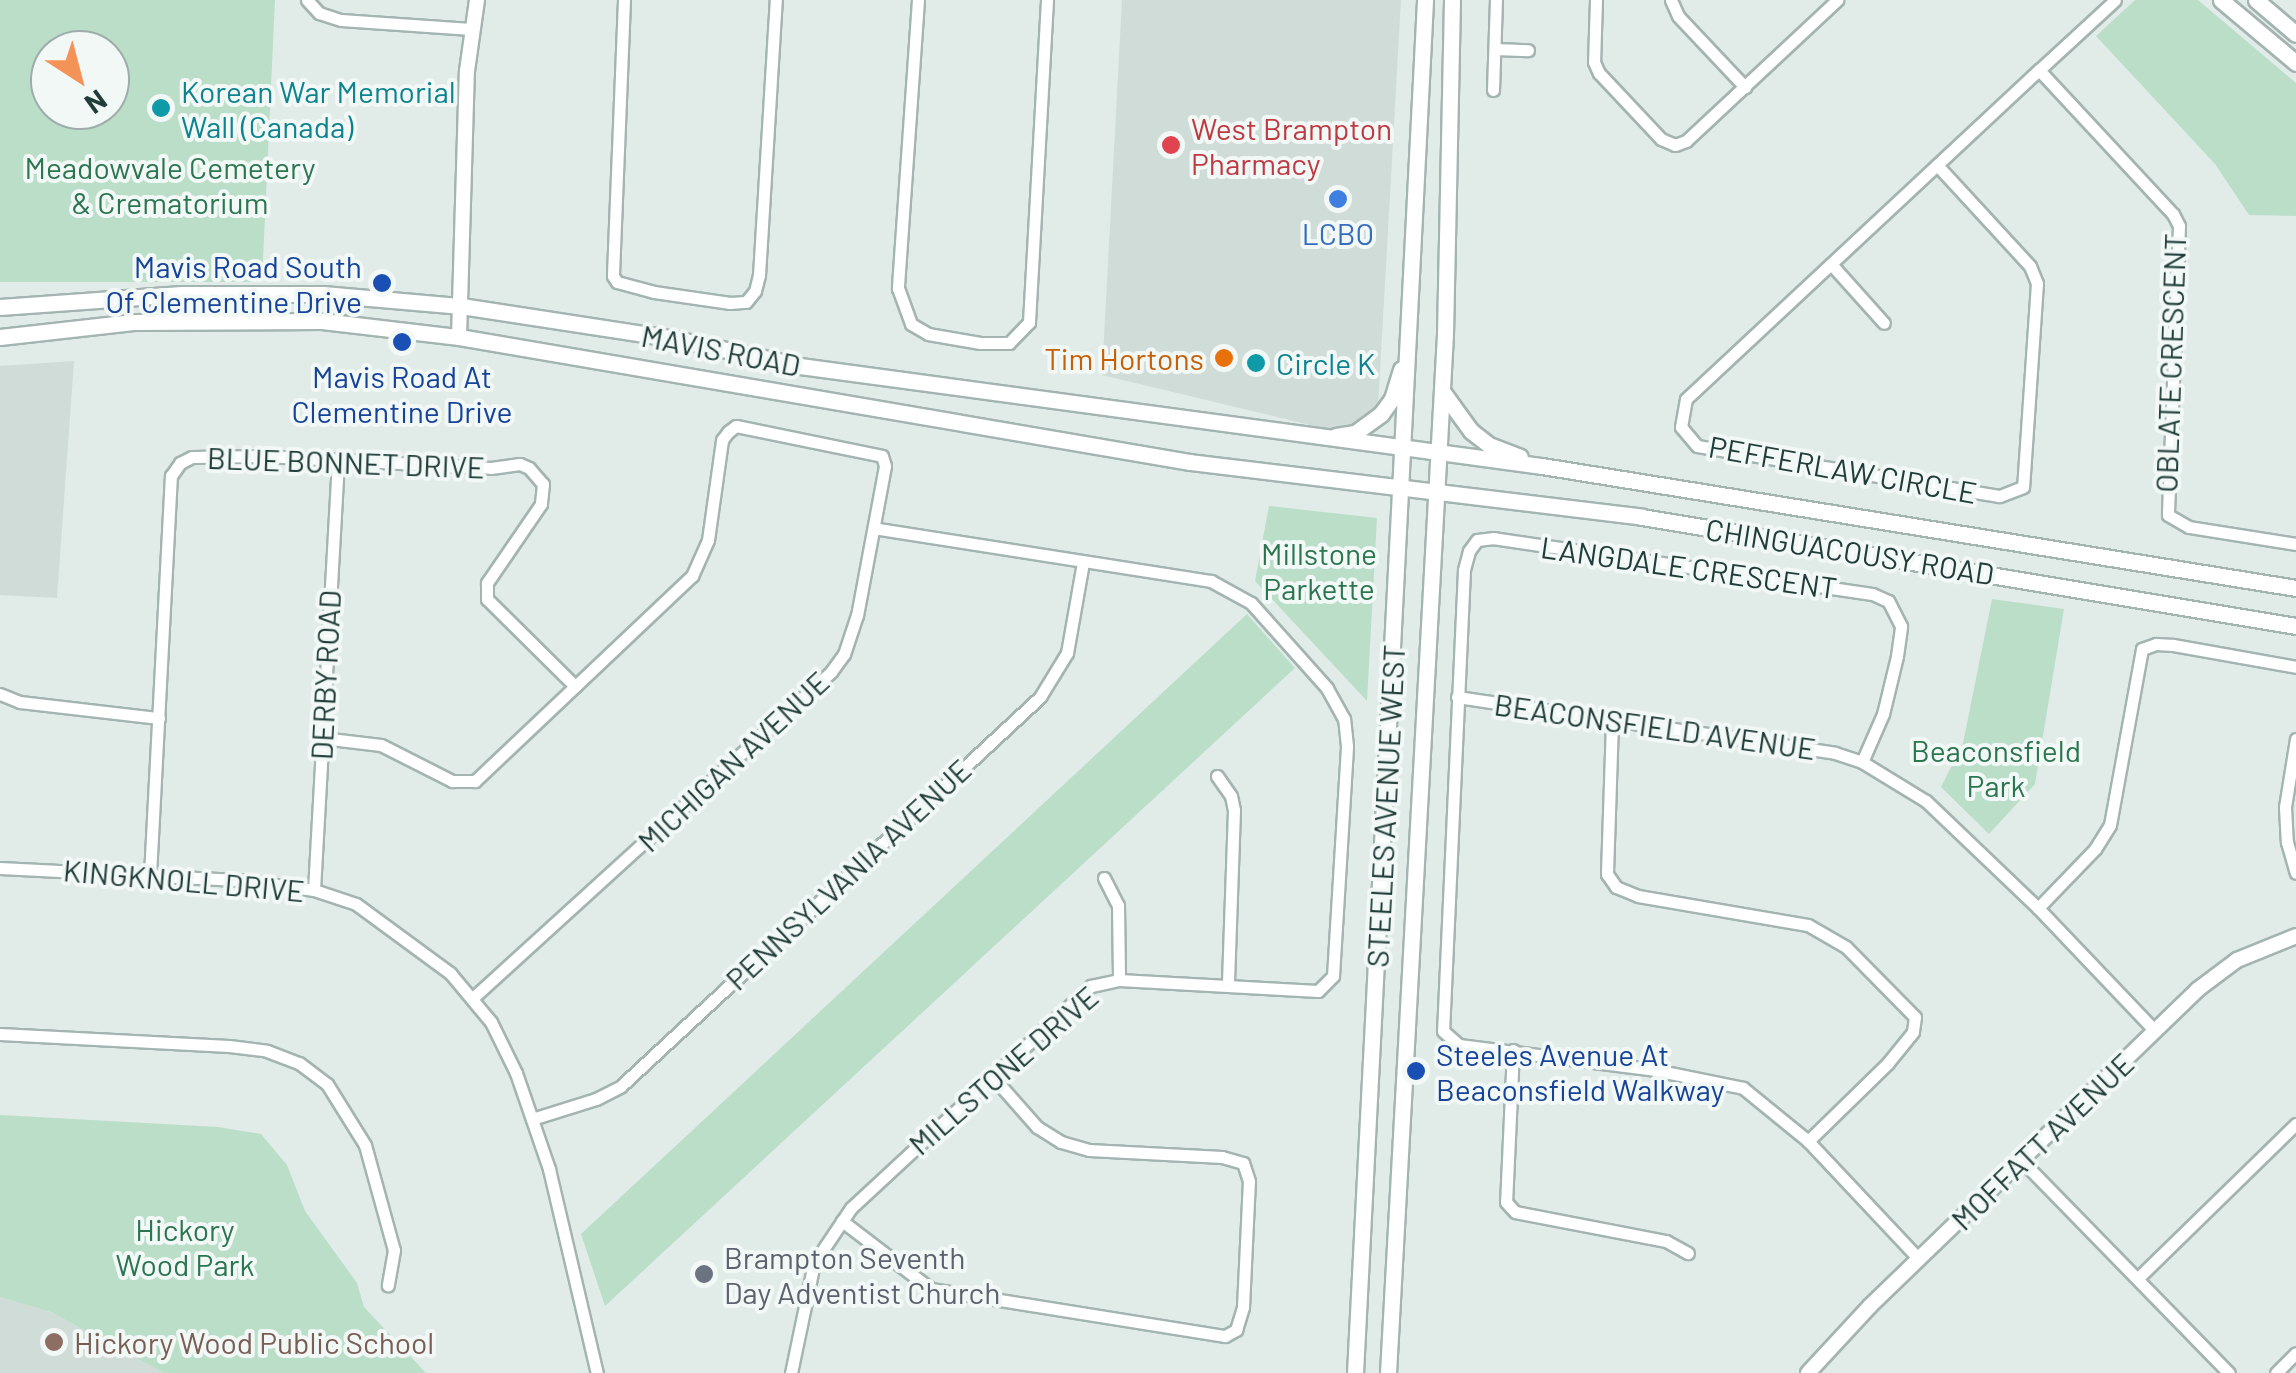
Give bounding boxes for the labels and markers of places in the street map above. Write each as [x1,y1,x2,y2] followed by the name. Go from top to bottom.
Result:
[181,73,456,144] place label: Korean War Memorial Wall (Canada)
[150,97,172,119] marker: Korean War Memorial Wall (Canada)
[1191,110,1392,180] place label: West Brampton Pharmacy
[1160,134,1182,156] marker: West Brampton Pharmacy
[1327,188,1349,210] marker: LCBO
[1302,215,1374,251] place label: LCBO
[105,248,362,318] place label: Mavis Road South Of Clementine Drive
[371,272,393,294] marker: Mavis Road South Of Clementine Drive
[391,331,413,353] marker: Mavis Road At Clementine Drive
[1044,340,1204,376] place label: Tim Hortons
[1276,345,1375,381] place label: Circle K
[1213,347,1235,369] marker: Tim Hortons
[1245,352,1267,374] marker: Circle K
[291,358,513,428] place label: Mavis Road At Clementine Drive
[1436,1036,1725,1106] place label: Steeles Avenue At Beaconsfield Walkway
[1405,1060,1427,1082] marker: Steeles Avenue At Beaconsfield Walkway
[724,1239,1000,1310] place label: Brampton Seventh Day Adventist Church
[693,1263,715,1285] marker: Brampton Seventh Day Adventist Church
[74,1324,434,1360] place label: Hickory Wood Public School
[43,1331,65,1353] marker: Hickory Wood Public School

